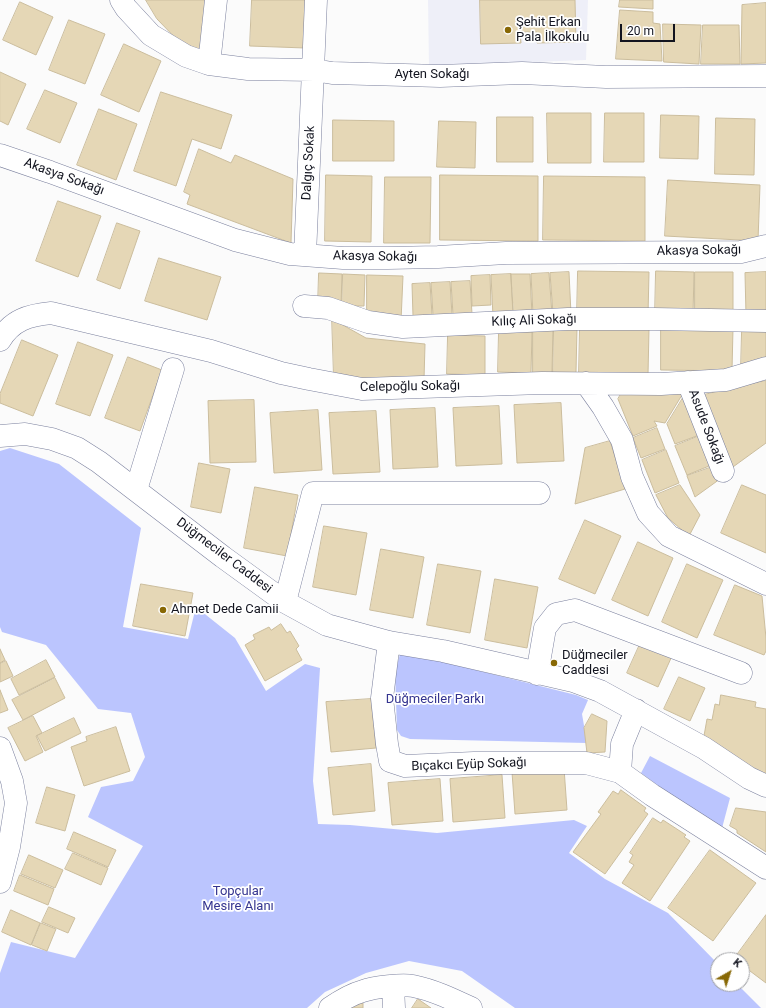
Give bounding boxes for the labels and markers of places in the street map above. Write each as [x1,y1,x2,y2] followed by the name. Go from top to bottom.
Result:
[516,15,589,46] place label: Şehit Erkan Pala İlkokulu
[503,25,513,35] marker: Şehit Erkan Pala İlkokulu
[171,602,279,618] place label: Ahmet Dede Camii
[158,605,168,615] marker: Ahmet Dede Camii
[562,648,628,679] place label: Düğmeciler Caddesi
[549,658,559,668] marker: Düğmeciler Caddesi

